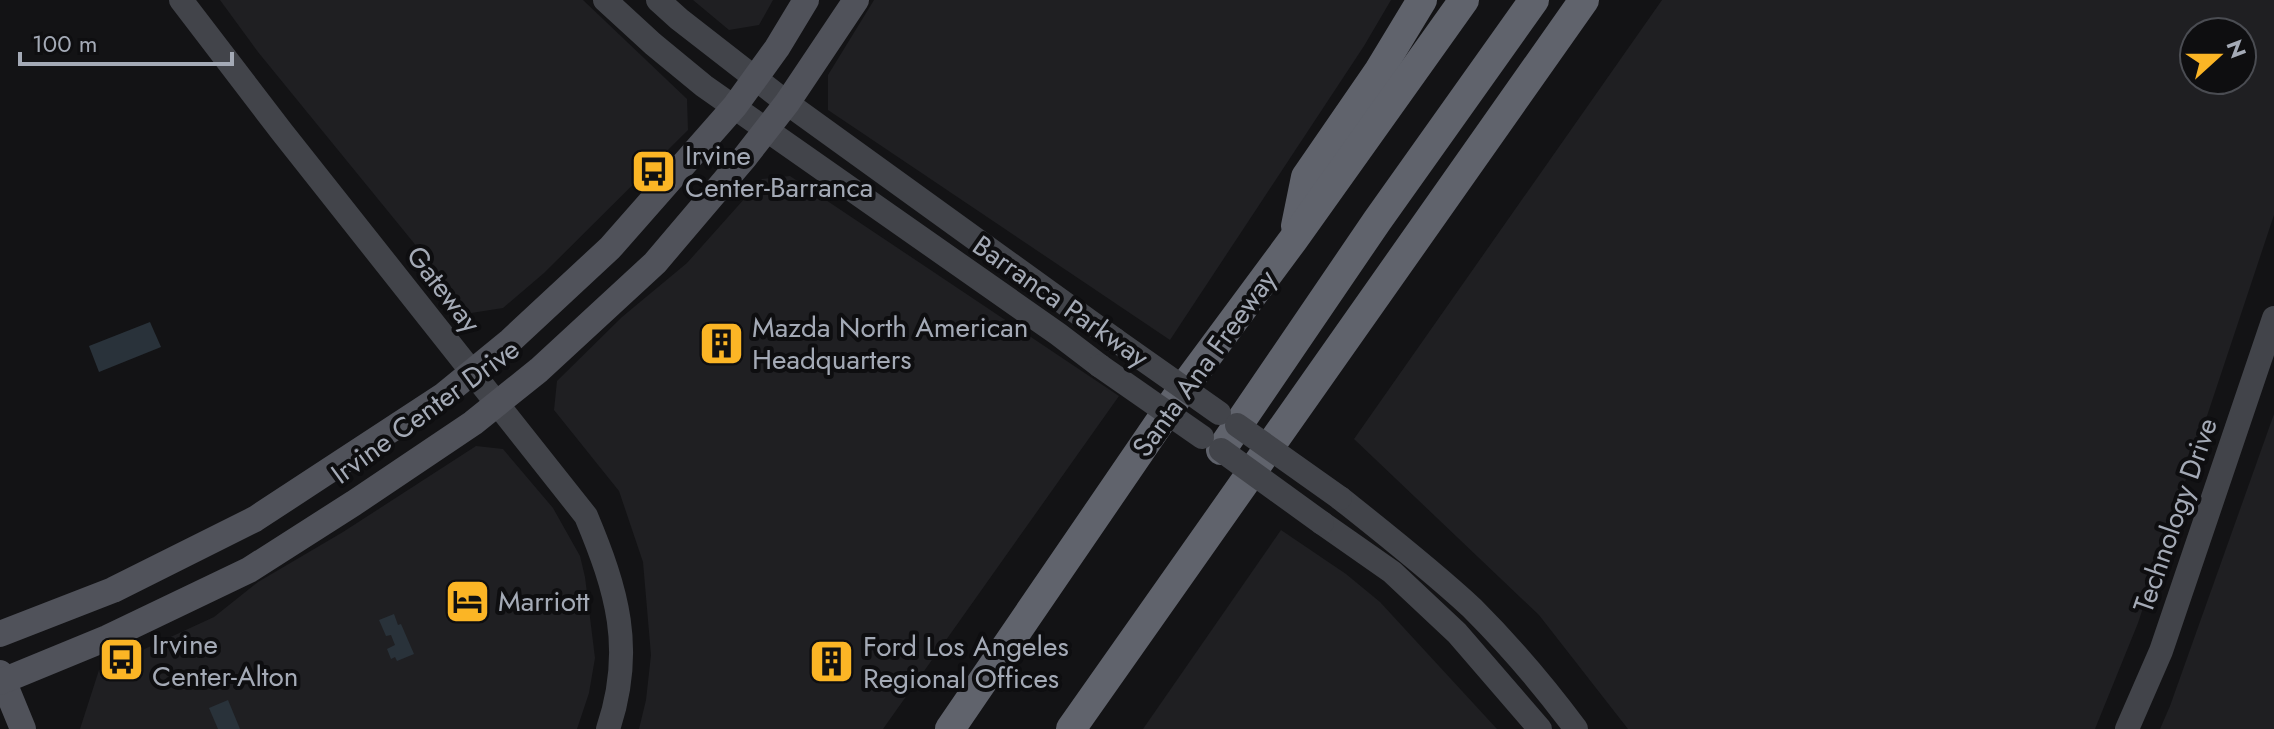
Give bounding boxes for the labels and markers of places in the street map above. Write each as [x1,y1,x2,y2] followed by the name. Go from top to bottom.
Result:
[685,135,873,208] place label: Irvine Center-Barranca
[630,147,678,195] bus stop icon: Irvine Center-Barranca
[752,307,1028,380] place label: Mazda North American Headquarters
[697,319,745,367] building icon: Mazda North American Headquarters
[443,577,491,625] hotel icon: Marriott
[498,581,590,622] place label: Marriott
[152,624,299,697] place label: Irvine Center-Alton
[863,626,1069,699] place label: Ford Los Angeles Regional Offices
[97,636,145,684] bus stop icon: Irvine Center-Alton
[808,638,856,686] building icon: Ford Los Angeles Regional Offices

